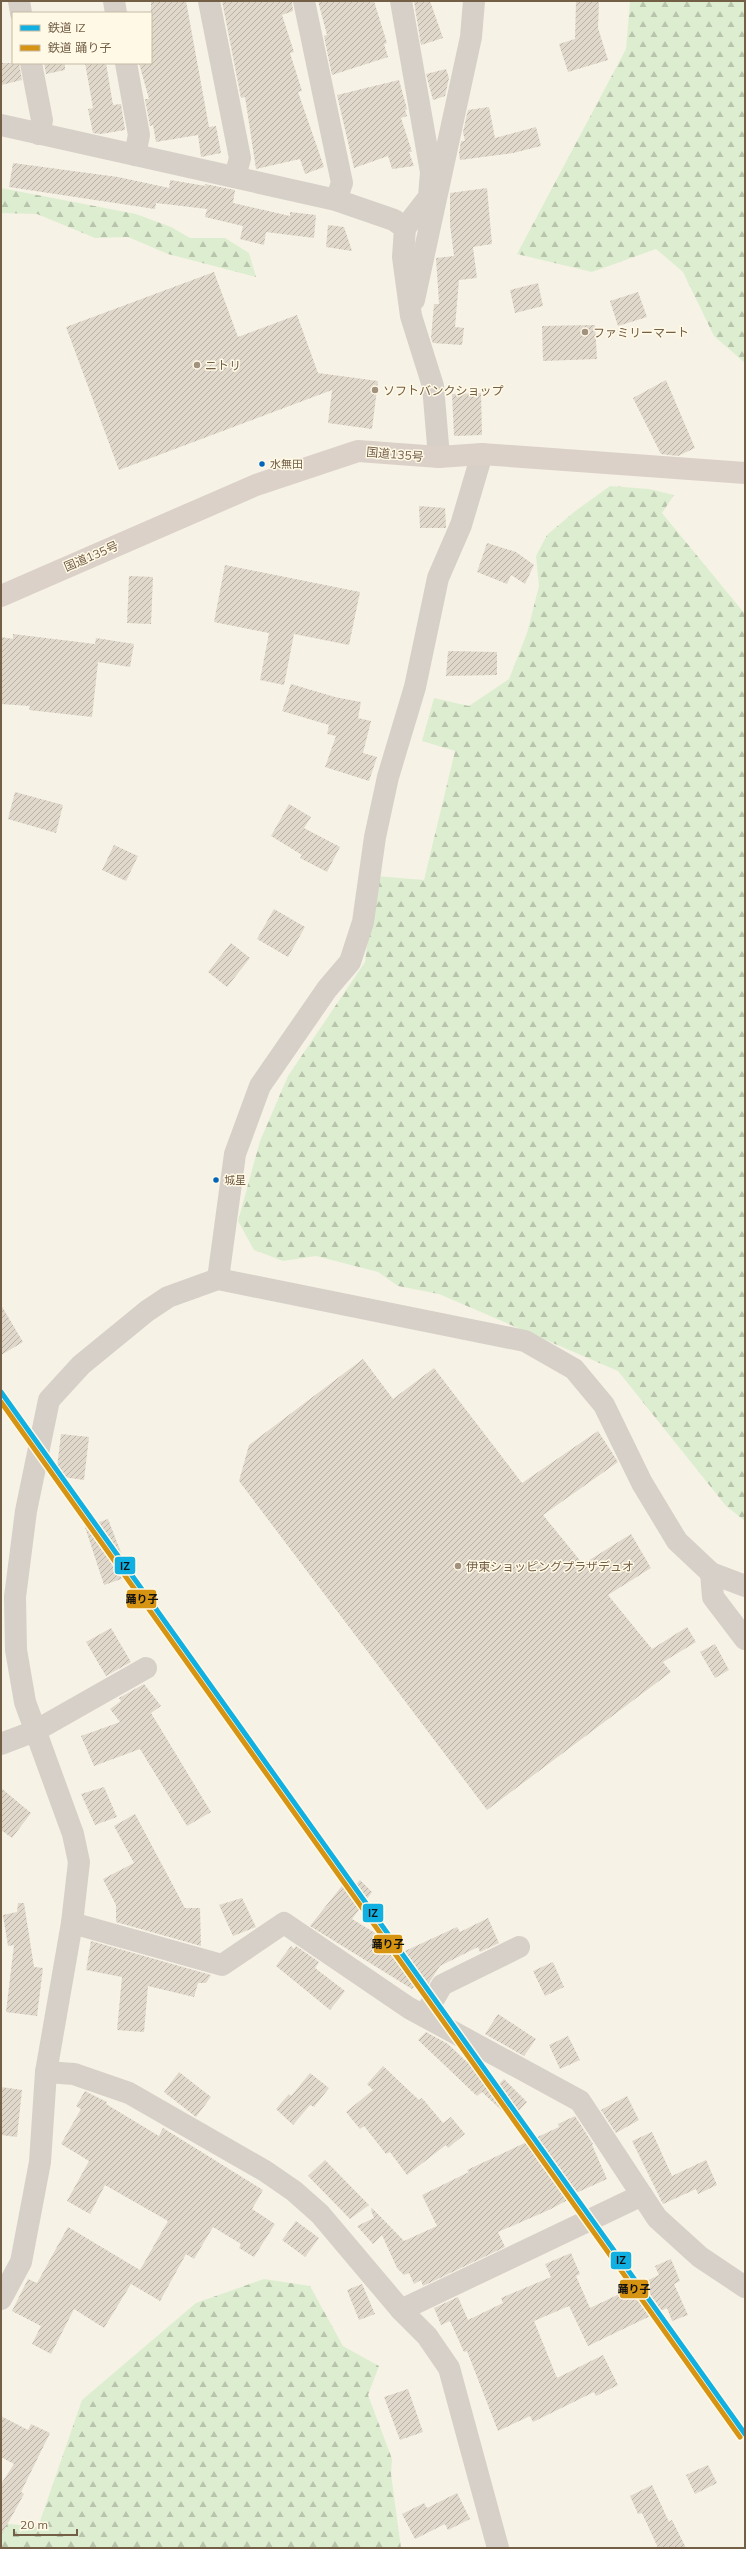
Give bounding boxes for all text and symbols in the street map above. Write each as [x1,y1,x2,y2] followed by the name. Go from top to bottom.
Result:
[12,12,152,64] legend
[48,20,85,35] text: 鉄道 IZ
[48,40,111,55] text: 鉄道 踊り子
[593,325,689,340] place label: ファミリーマート
[580,327,590,337] marker: ファミリーマート
[205,358,241,373] place label: ニトリ
[192,360,202,370] marker: ニトリ
[383,383,504,398] place label: ソフトバンクショップ
[370,385,380,395] marker: ソフトバンクショップ
[366,444,424,464] street label: 国道135号
[270,457,303,471] place label: 水無田
[257,459,267,469] marker: 水無田
[62,538,120,574] street label: 国道135号
[224,1173,246,1187] place label: 城星
[211,1175,221,1185] marker: 城星
[114,1556,136,1575] line badge: IZ
[120,1559,130,1573] text: IZ
[466,1559,634,1574] place label: 伊東ショッピングプラザデュオ
[453,1561,463,1571] marker: 伊東ショッピングプラザデュオ
[126,1589,157,1609] line badge: 踊り子
[126,1592,159,1606] text: 踊り子
[362,1903,384,1923] line badge: IZ
[368,1906,378,1920] text: IZ
[373,1934,403,1954] line badge: 踊り子
[372,1937,405,1951] text: 踊り子
[610,2251,632,2270] line badge: IZ
[616,2253,626,2267] text: IZ
[619,2279,649,2299] line badge: 踊り子
[618,2282,651,2296] text: 踊り子
[14,2511,77,2537] scale bar
[20,2517,48,2532] text: 20 m

